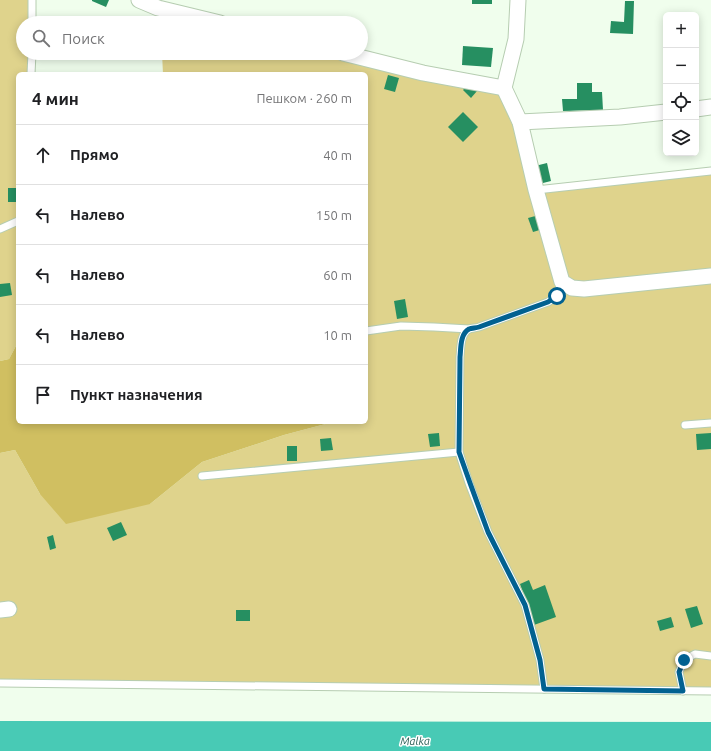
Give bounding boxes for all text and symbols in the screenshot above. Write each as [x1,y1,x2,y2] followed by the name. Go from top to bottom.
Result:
[663,12,699,156] map controls
[663,12,699,48] button: +
[16,16,368,60] search box
[30,27,52,49] icon: search
[62,30,105,47] text: Поиск
[663,48,699,84] button: −
[663,84,699,120] button: locate
[32,89,79,108] text: 4 мин
[256,91,352,105] text: Пешком · 260 m
[663,120,699,156] button: layers
[32,144,54,166] icon: ahead
[70,146,119,163] text: Прямо
[323,148,352,162] text: 40 m
[32,204,54,226] icon: left
[70,206,125,223] text: Налево
[316,208,352,222] text: 150 m
[32,264,54,286] icon: left
[70,266,125,283] text: Налево
[323,268,352,282] text: 60 m
[548,287,566,305] route start
[32,324,54,346] icon: left
[70,326,125,343] text: Налево
[323,328,352,342] text: 10 m
[32,384,54,406] icon: arrive
[70,386,203,403] text: Пункт назначения
[675,651,693,669] route end
[400,735,430,747] water label: Malka

